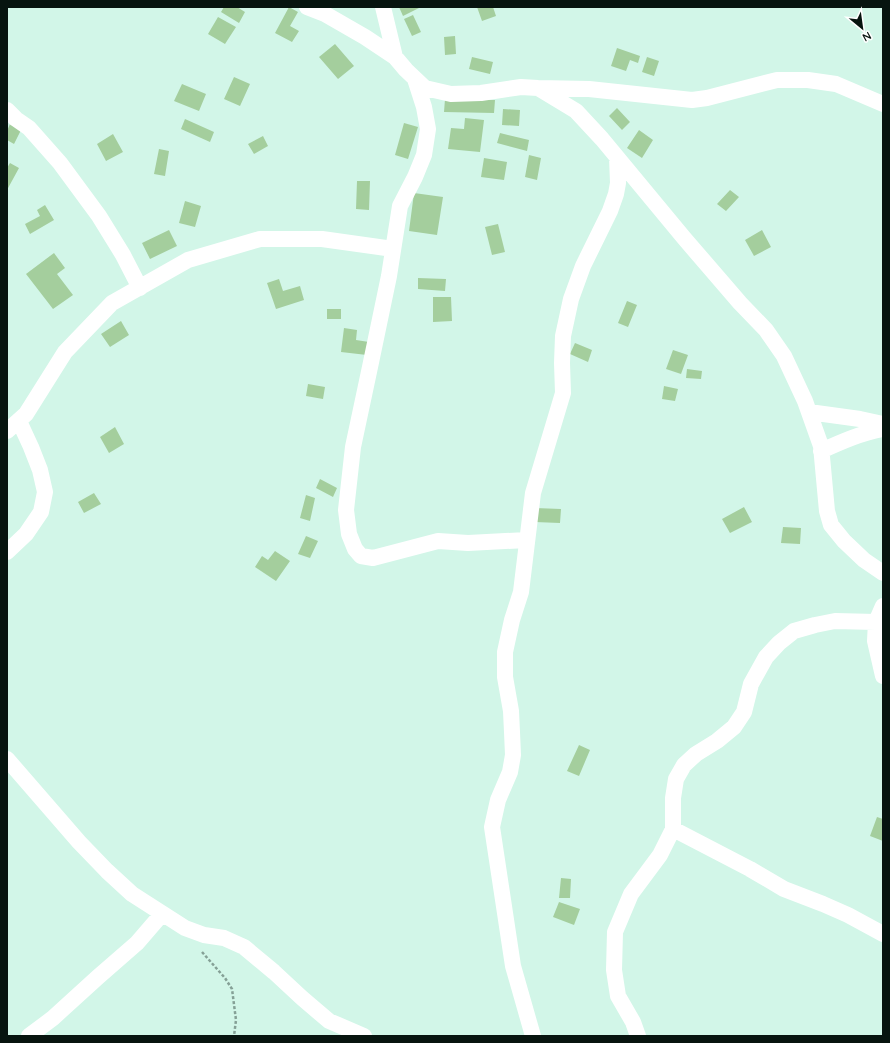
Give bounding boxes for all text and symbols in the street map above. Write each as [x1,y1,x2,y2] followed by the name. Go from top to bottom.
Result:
[842,8,882,48] north arrow
[860,29,874,45] text: N

